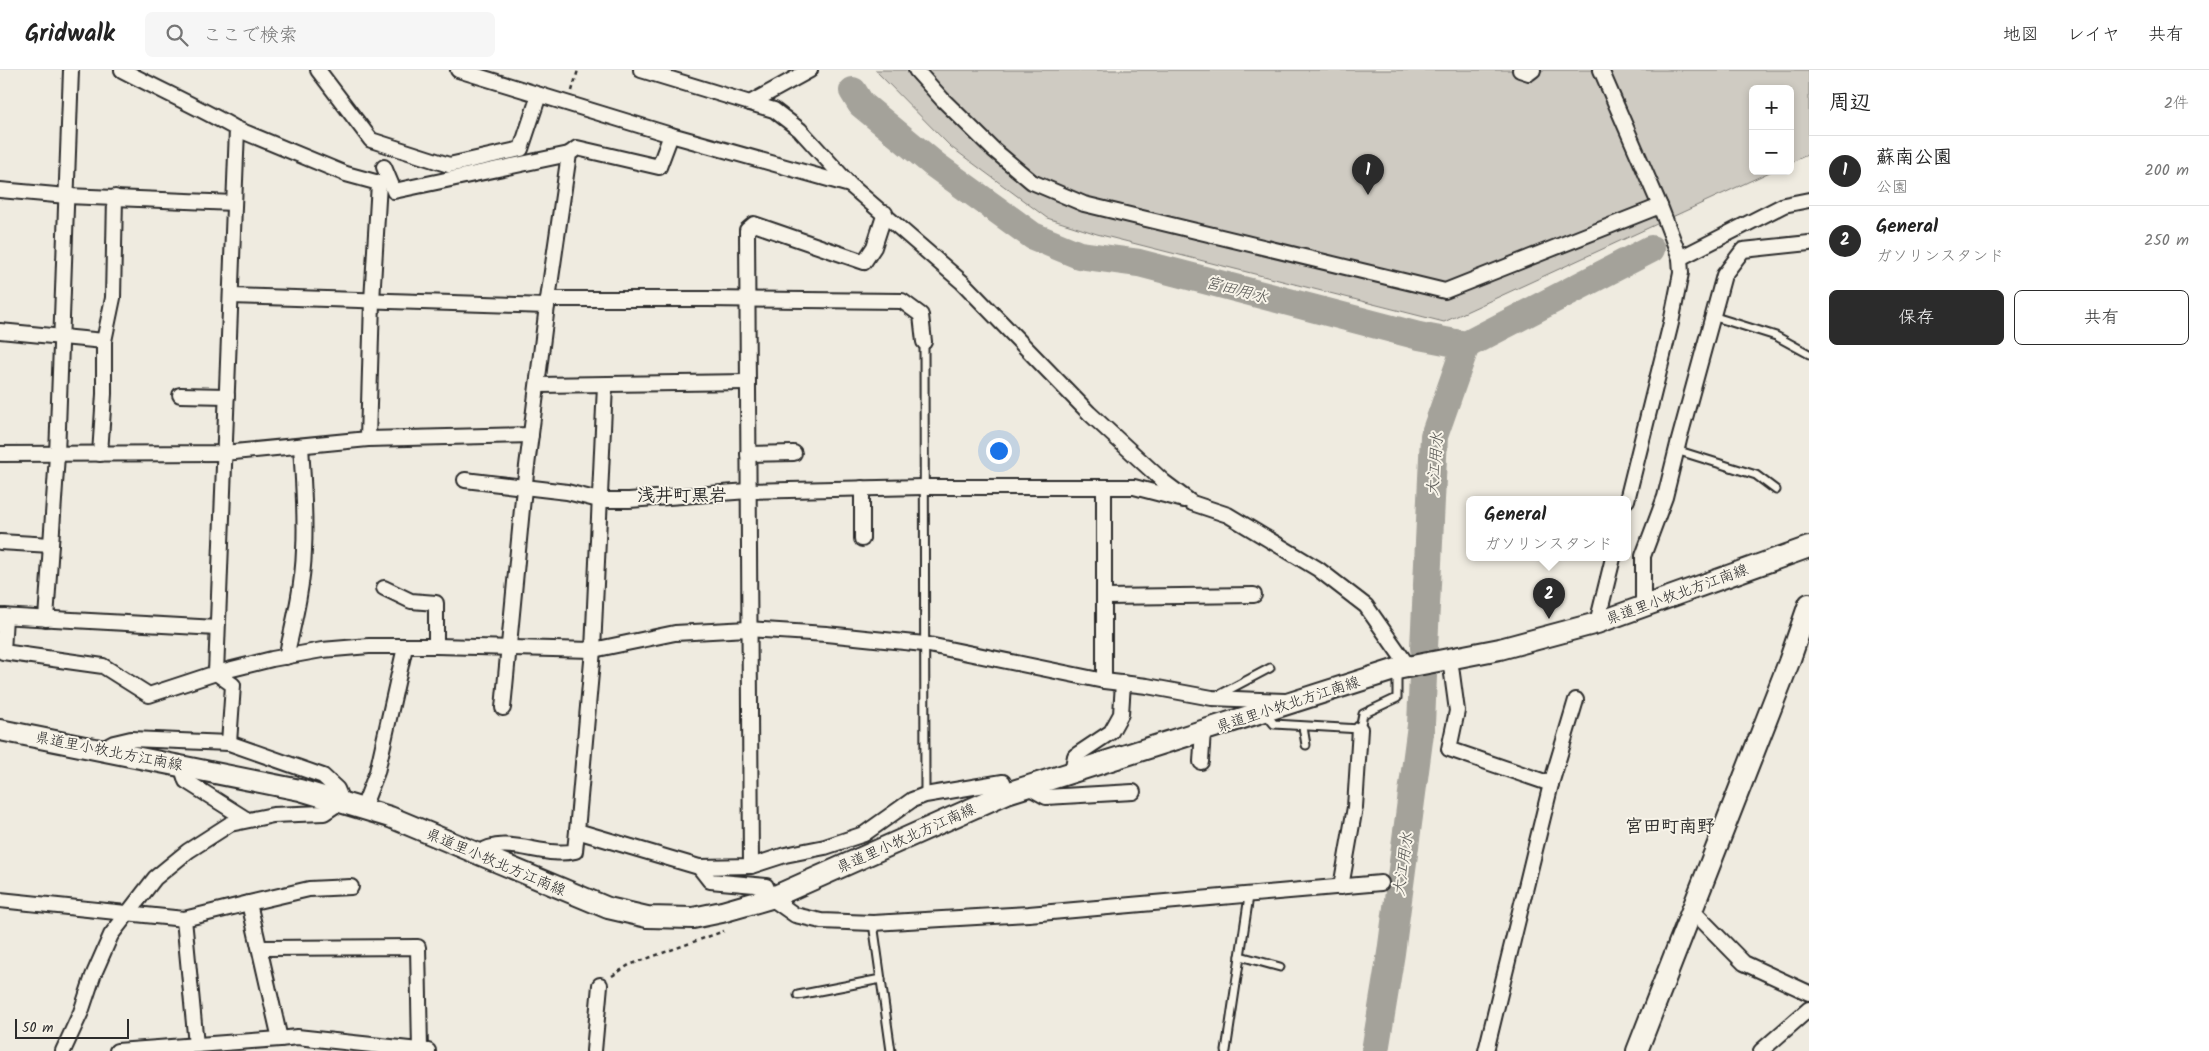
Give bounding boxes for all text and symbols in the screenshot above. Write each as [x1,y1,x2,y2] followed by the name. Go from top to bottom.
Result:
[145,12,495,57] search box
[25,15,115,54] text: Gridwalk
[163,21,191,49] icon: search
[203,21,298,51] text: ここで検索
[2003,21,2039,50] text: 地図
[2067,21,2120,50] text: レイヤ
[2148,21,2184,50] text: 共有
[1749,85,1794,175] map controls
[1749,85,1794,130] button: +
[1829,87,1871,120] text: 周辺
[2164,91,2189,116] text: 2件
[1749,130,1794,175] button: −
[1876,143,1952,173] text: 蘇南公園
[1352,154,1384,195] pin: 1
[1843,158,1847,183] text: 1
[2145,158,2189,183] text: 200 m
[1876,175,1908,200] text: 公園
[1876,212,1938,242] text: General
[1840,228,1850,253] text: 2
[2144,228,2189,253] text: 250 m
[1876,244,2004,269] text: ガソリンスタンド
[1202,270,1271,311] water label: 宮田用水
[1829,290,2004,345] button: 保存
[2014,290,2189,345] button: 共有
[1420,431,1451,497] water label: 大江用水
[986,438,1012,464] your location
[637,482,727,511] district label: 浅井町黒岩
[1466,496,1631,561] popup
[1484,500,1546,530] text: General
[1484,532,1613,557] text: ガソリンスタンド
[1603,558,1752,632] street label: 県道里小牧北方江南線
[1533,578,1565,619] pin: 2
[1213,670,1363,740] street label: 県道里小牧北方江南線
[33,726,185,778] street label: 県道里小牧北方江南線
[833,797,980,880] street label: 県道里小牧北方江南線
[1625,813,1715,842] district label: 宮田町南野
[422,823,569,903] street label: 県道里小牧北方江南線
[1387,831,1420,898] water label: 大江用水
[15,1016,129,1039] scale bar
[22,1017,53,1039] text: 50 m

